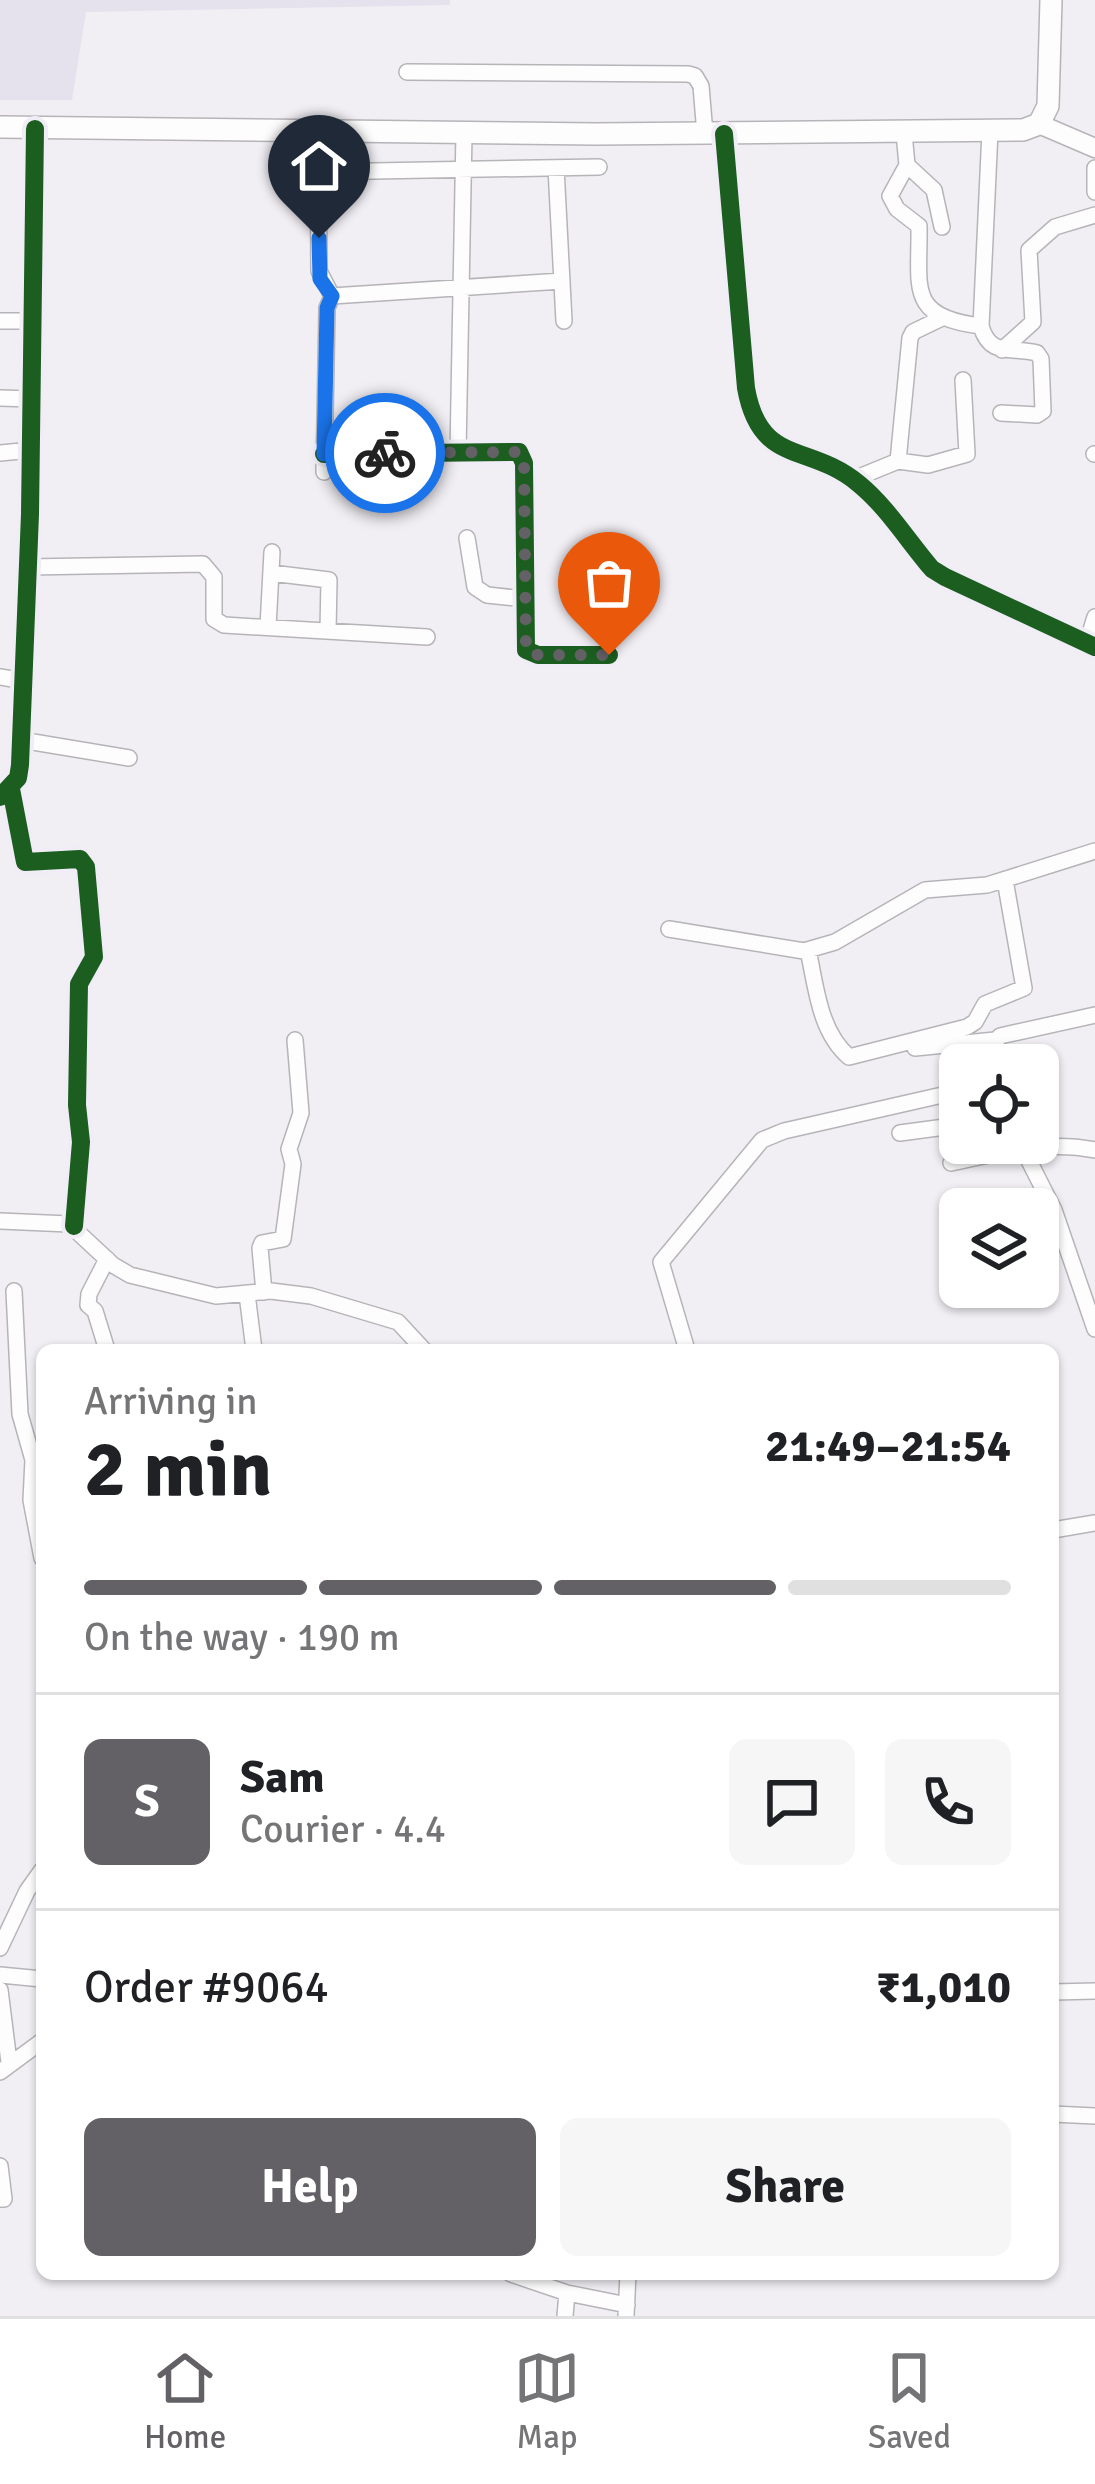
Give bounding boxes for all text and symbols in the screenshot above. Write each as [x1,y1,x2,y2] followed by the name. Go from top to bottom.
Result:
[268,115,370,238] pin
[286,133,352,199] icon: home
[325,393,445,513] courier
[352,420,418,486] icon: bike
[558,532,660,655] pin
[576,550,642,616] icon: bag
[939,1044,1059,1308] map controls
[939,1044,1059,1164] button: locate
[939,1188,1059,1308] button: layers
[84,1377,258,1425] text: Arriving in
[765,1419,1011,1474] text: 21:49–21:54
[84,1422,272,1518] text: 2 min
[84,1613,400,1661] text: On the way · 190 m
[729,1739,855,1865] button: chat
[885,1739,1011,1865] button: phone
[240,1750,325,1805] text: Sam
[134,1774,160,1829] text: S
[240,1805,446,1853] text: Courier · 4.4
[84,1960,329,2015] text: Order #9064
[876,1960,1011,2015] text: ₹1,010
[84,2118,536,2256] button: Help
[560,2118,1011,2256] button: Share
[144,2345,226,2458] tab: Home
[514,2345,580,2458] tab: Map
[868,2345,951,2458] tab: Saved

